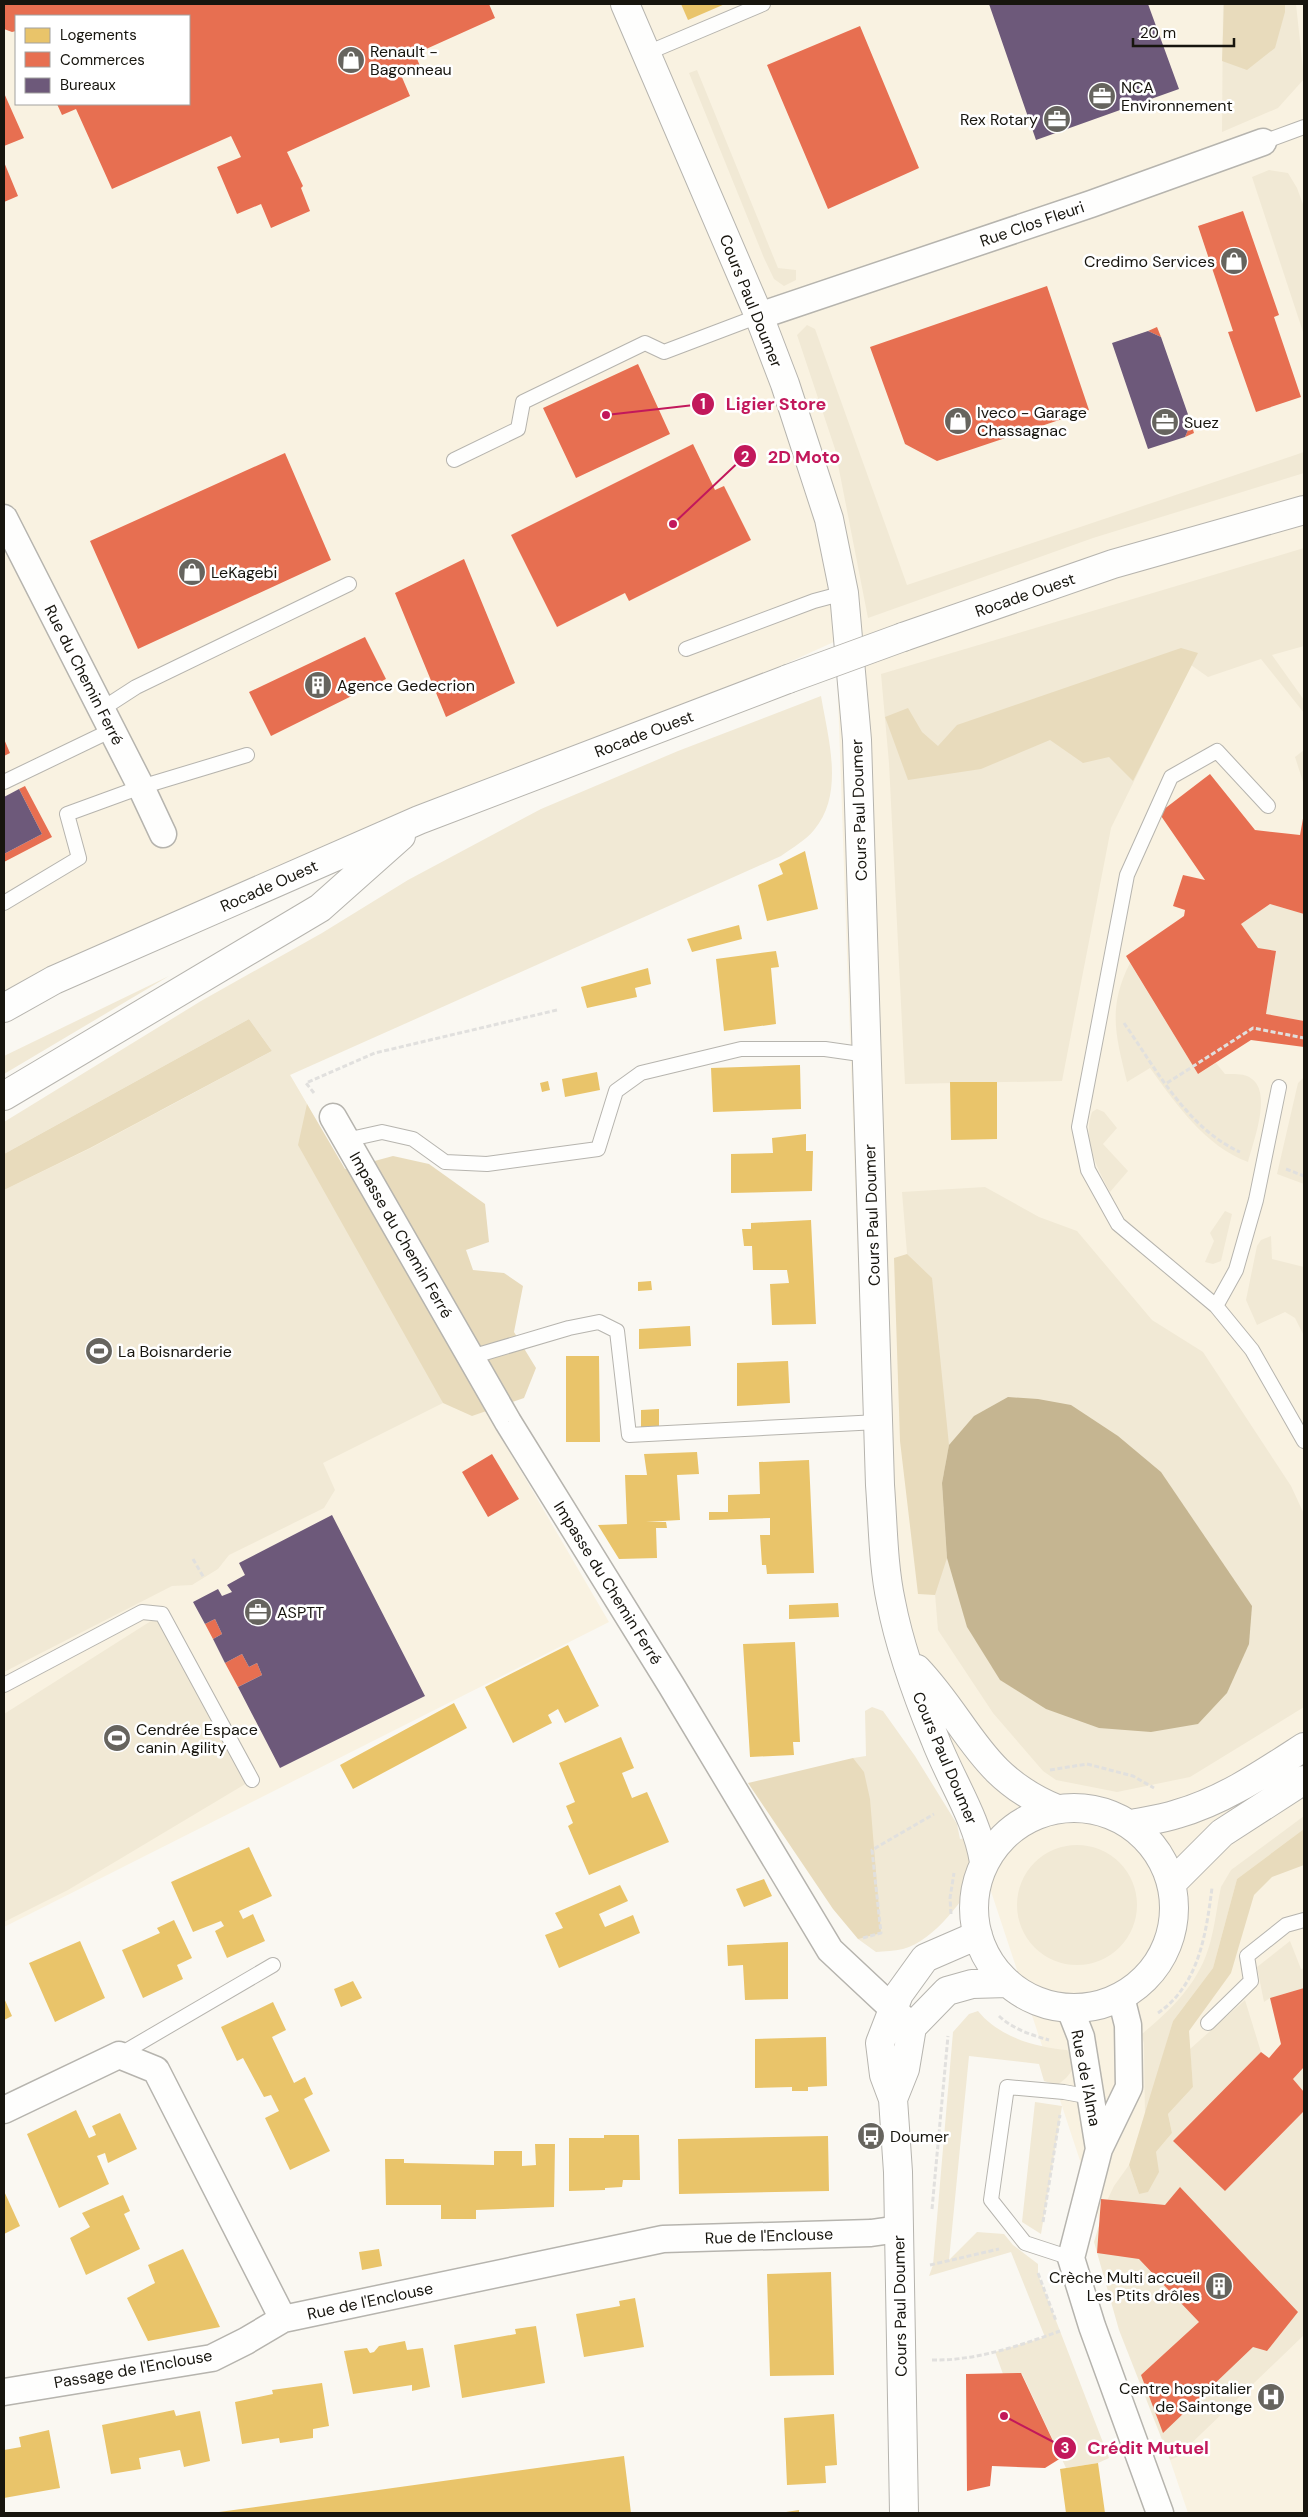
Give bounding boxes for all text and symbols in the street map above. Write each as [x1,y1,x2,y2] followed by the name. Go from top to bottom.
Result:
[15,15,190,105] legend
[1133,15,1234,47] scale bar
[1140,23,1176,43] text: 20 m
[60,25,137,45] text: Logements
[370,41,452,80] place label: Renault - Bagonneau
[336,45,366,75] shop icon: Renault - Bagonneau
[60,50,145,70] text: Commerces
[60,75,116,95] text: Bureaux
[1121,77,1233,116] place label: NCA Environnement
[1087,81,1117,111] office icon: NCA Environnement
[1042,104,1072,134] office icon: Rex Rotary
[960,109,1038,130] place label: Rex Rotary
[977,196,1087,252] street label: Rue Clos Fleuri
[715,231,787,371] street label: Cours Paul Doumer
[1219,246,1249,276] shop icon: Credimo Services
[1084,251,1215,272] place label: Credimo Services
[690,387,836,420] callout: Ligier Store
[726,392,826,416] text: Ligier Store
[700,394,706,414] text: 1
[977,402,1087,441] place label: Iveco - Garage Chassagnac
[943,406,973,436] shop icon: Iveco - Garage Chassagnac
[1150,407,1180,437] office icon: Suez
[1184,412,1219,433] place label: Suez
[733,440,850,473] callout: 2D Moto
[768,445,840,469] text: 2D Moto
[741,447,750,467] text: 2
[177,557,207,587] shop icon: LeKagebi
[211,562,277,583] place label: LeKagebi
[972,568,1078,622] street label: Rocade Ouest
[40,601,128,749] street label: Rue du Chemin Ferré
[303,670,333,700] building icon: Agence Gedecrion
[337,675,475,696] place label: Agence Gedecrion
[592,706,696,762] street label: Rocade Ouest
[846,739,872,881] street label: Cours Paul Doumer
[217,855,321,917] street label: Rocade Ouest
[859,1144,885,1286] street label: Cours Paul Doumer
[345,1148,457,1322] street label: Impasse du Chemin Ferré
[84,1336,114,1366] sports icon: La Boisnarderie
[118,1341,232,1362] place label: La Boisnarderie
[549,1497,667,1669] street label: Impasse du Chemin Ferré
[243,1597,273,1627] office icon: ASPTT
[277,1602,324,1623] place label: ASPTT
[908,1689,982,1827] street label: Cours Paul Doumer
[136,1719,258,1758] place label: Cendrée Espace canin Agility
[102,1723,132,1753] sports icon: Cendrée Espace canin Agility
[1066,2028,1106,2128] street label: Rue de l'Alma
[856,2121,886,2151] bus stop icon: Doumer
[890,2126,949,2147] place label: Doumer
[705,2223,833,2249] street label: Rue de l'Enclouse
[888,2235,912,2377] street label: Cours Paul Doumer
[1049,2267,1200,2306] place label: Crèche Multi accueil Les Ptits drôles
[1204,2271,1234,2301] building icon: Crèche Multi accueil Les Ptits drôles
[305,2277,435,2325] street label: Rue de l'Enclouse
[52,2345,214,2393] street label: Passage de l'Enclouse
[1119,2378,1252,2417] place label: Centre hospitalier de Saintonge
[1256,2382,1286,2412] hospital icon: Centre hospitalier de Saintonge
[1053,2431,1219,2464] callout: Crédit Mutuel
[1087,2436,1209,2460] text: Crédit Mutuel
[1060,2438,1070,2458] text: 3

